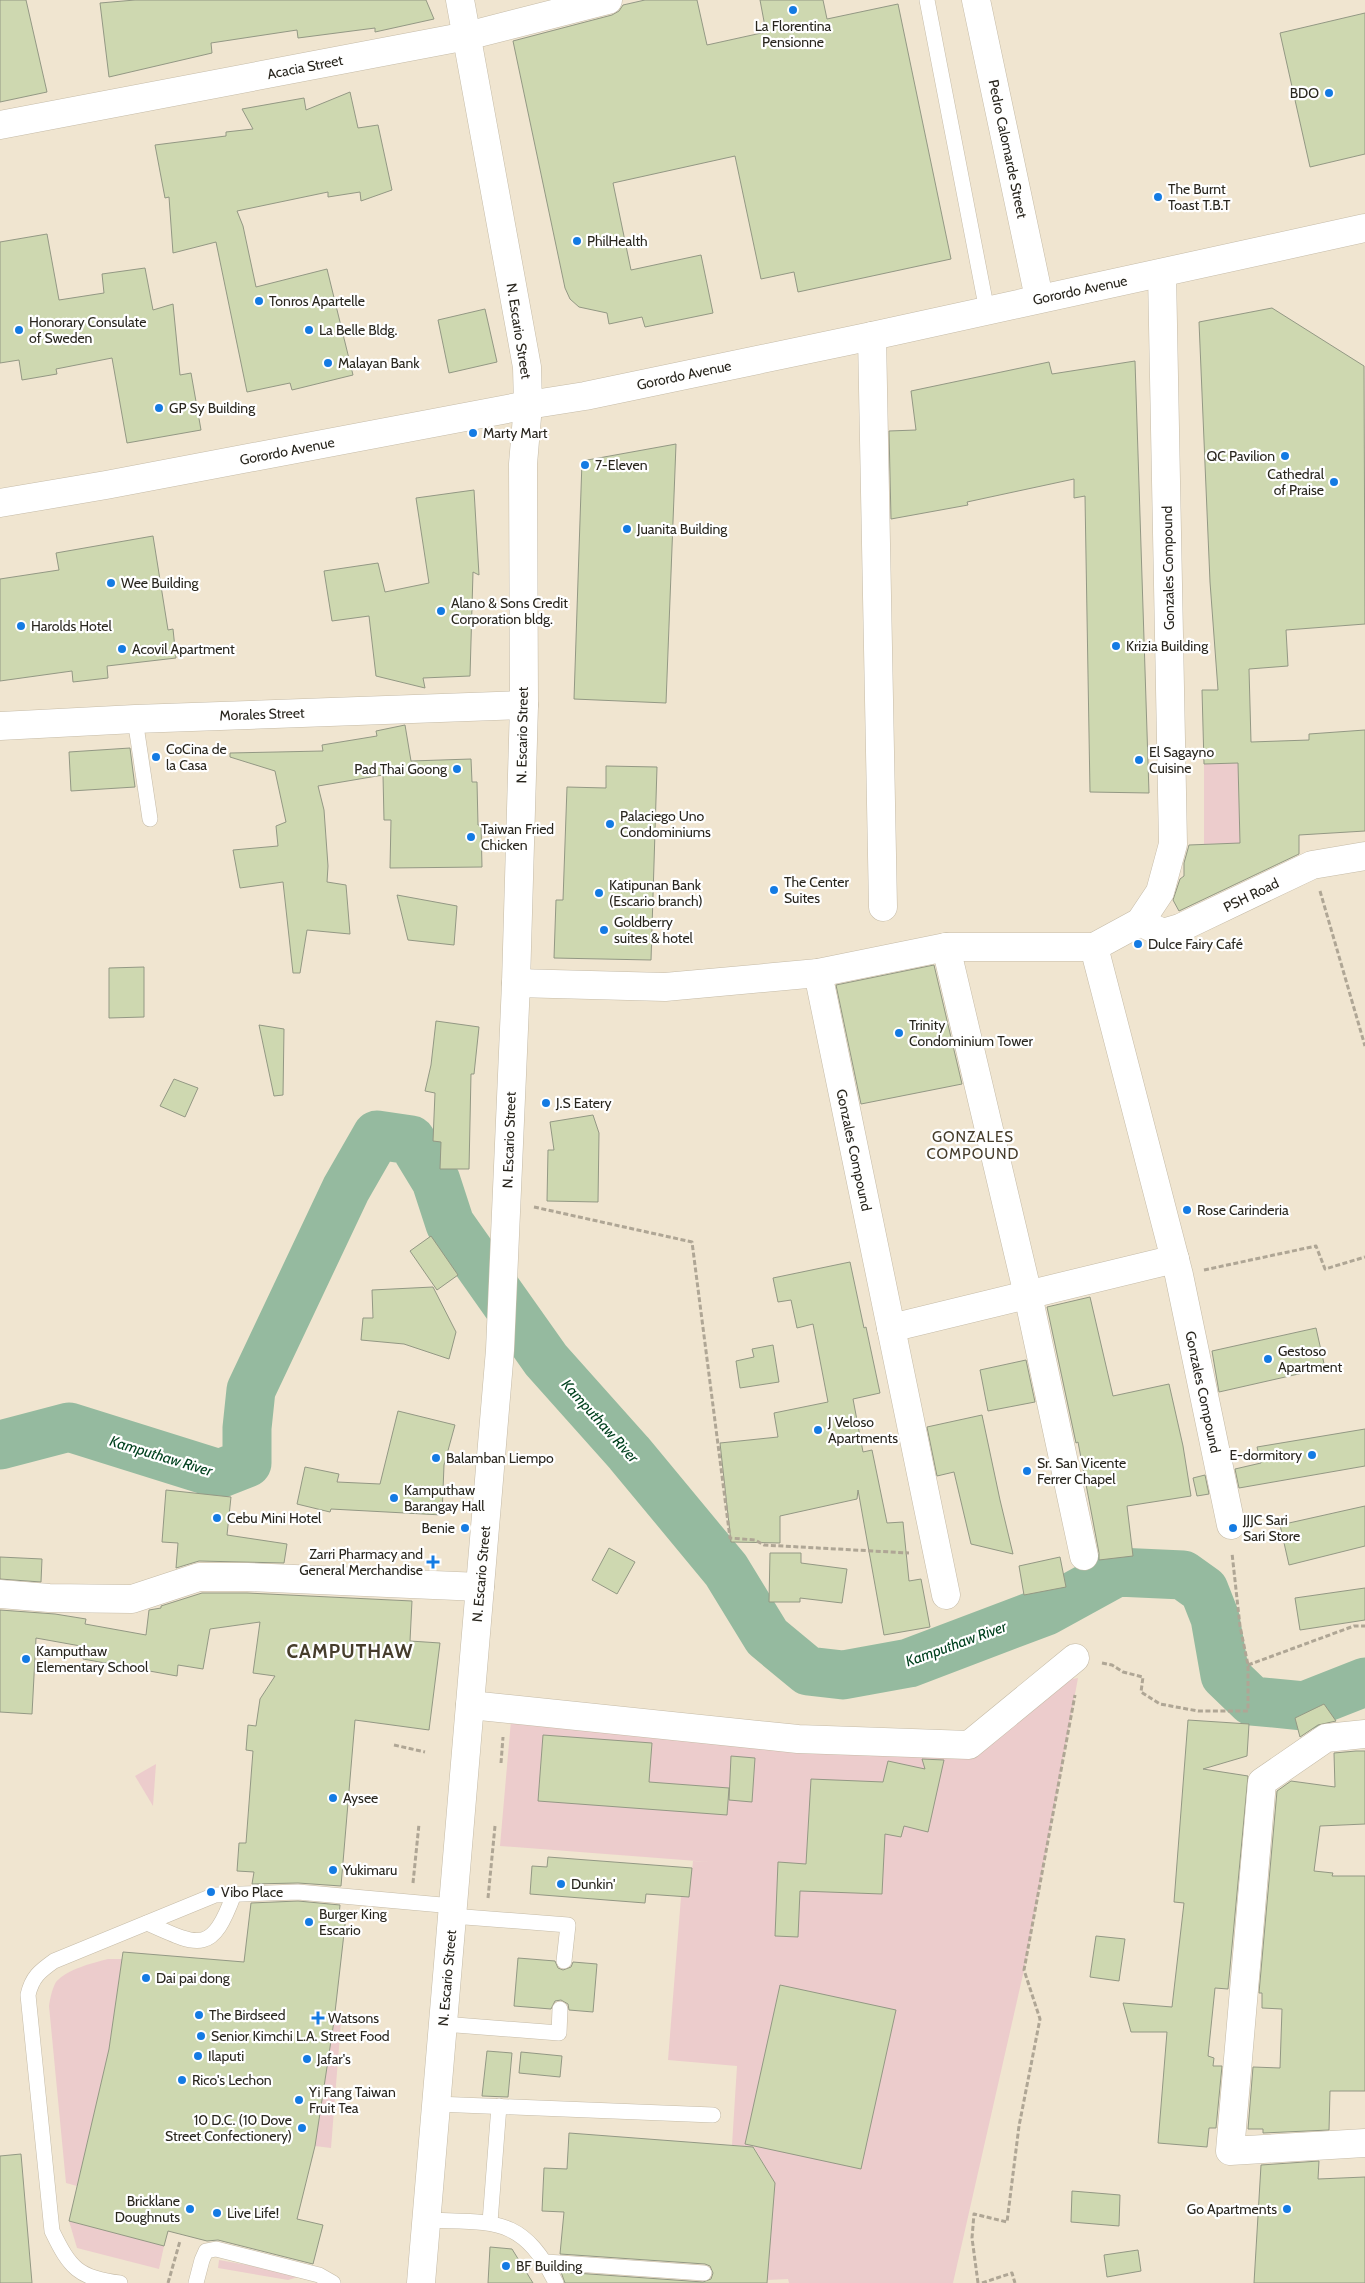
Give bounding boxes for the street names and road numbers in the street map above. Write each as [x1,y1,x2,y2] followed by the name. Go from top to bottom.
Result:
[266,51,345,83] street label: Acacia Street
[984,78,1032,220] street label: Pedro Calomarde Street
[1031,271,1129,309] street label: Gorordo Avenue
[503,282,535,380] street label: N. Escario Street
[635,356,733,394] street label: Gorordo Avenue
[238,433,336,469] street label: Gorordo Avenue
[1158,506,1178,630] street label: Gonzales Compound
[512,686,532,784] street label: N. Escario Street
[219,704,305,724] street label: Morales Street
[1220,874,1282,916] street label: PSH Road
[832,1087,876,1213] street label: Gonzales Compound
[498,1091,520,1189] street label: N. Escario Street
[1181,1329,1225,1455] street label: Gonzales Compound
[468,1525,494,1623] street label: N. Escario Street
[434,1929,460,2027] street label: N. Escario Street

